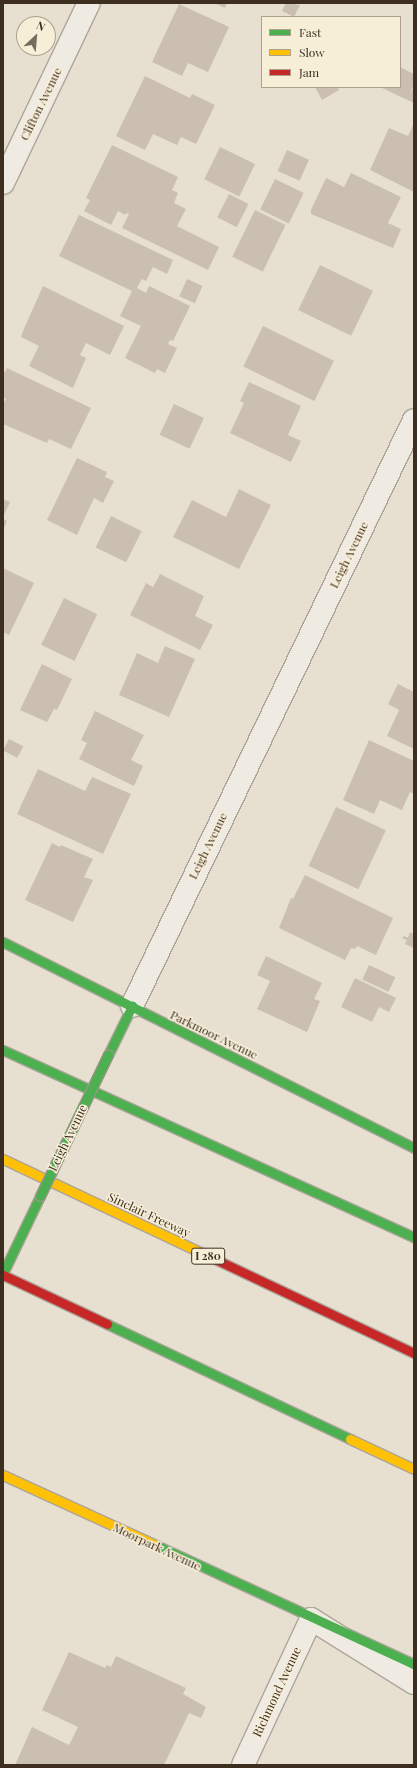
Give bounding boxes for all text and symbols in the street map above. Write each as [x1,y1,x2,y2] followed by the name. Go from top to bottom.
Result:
[16,16,56,56] north arrow
[261,16,401,88] legend
[34,17,48,34] text: N
[299,24,321,40] text: Fast
[299,44,325,60] text: Slow
[299,64,319,80] text: Jam
[17,65,65,143] street label: Clifton Avenue
[327,519,371,591] street label: Leigh Avenue
[186,810,230,882] street label: Leigh Avenue
[168,1007,260,1063] street label: Parkmoor Avenue
[46,1102,90,1174] street label: Leigh Avenue
[105,1190,193,1240] street label: Sinclair Freeway
[191,1247,225,1265] road number: I 280
[110,1520,204,1574] street label: Moorpark Avenue
[250,1644,304,1740] street label: Richmond Avenue

